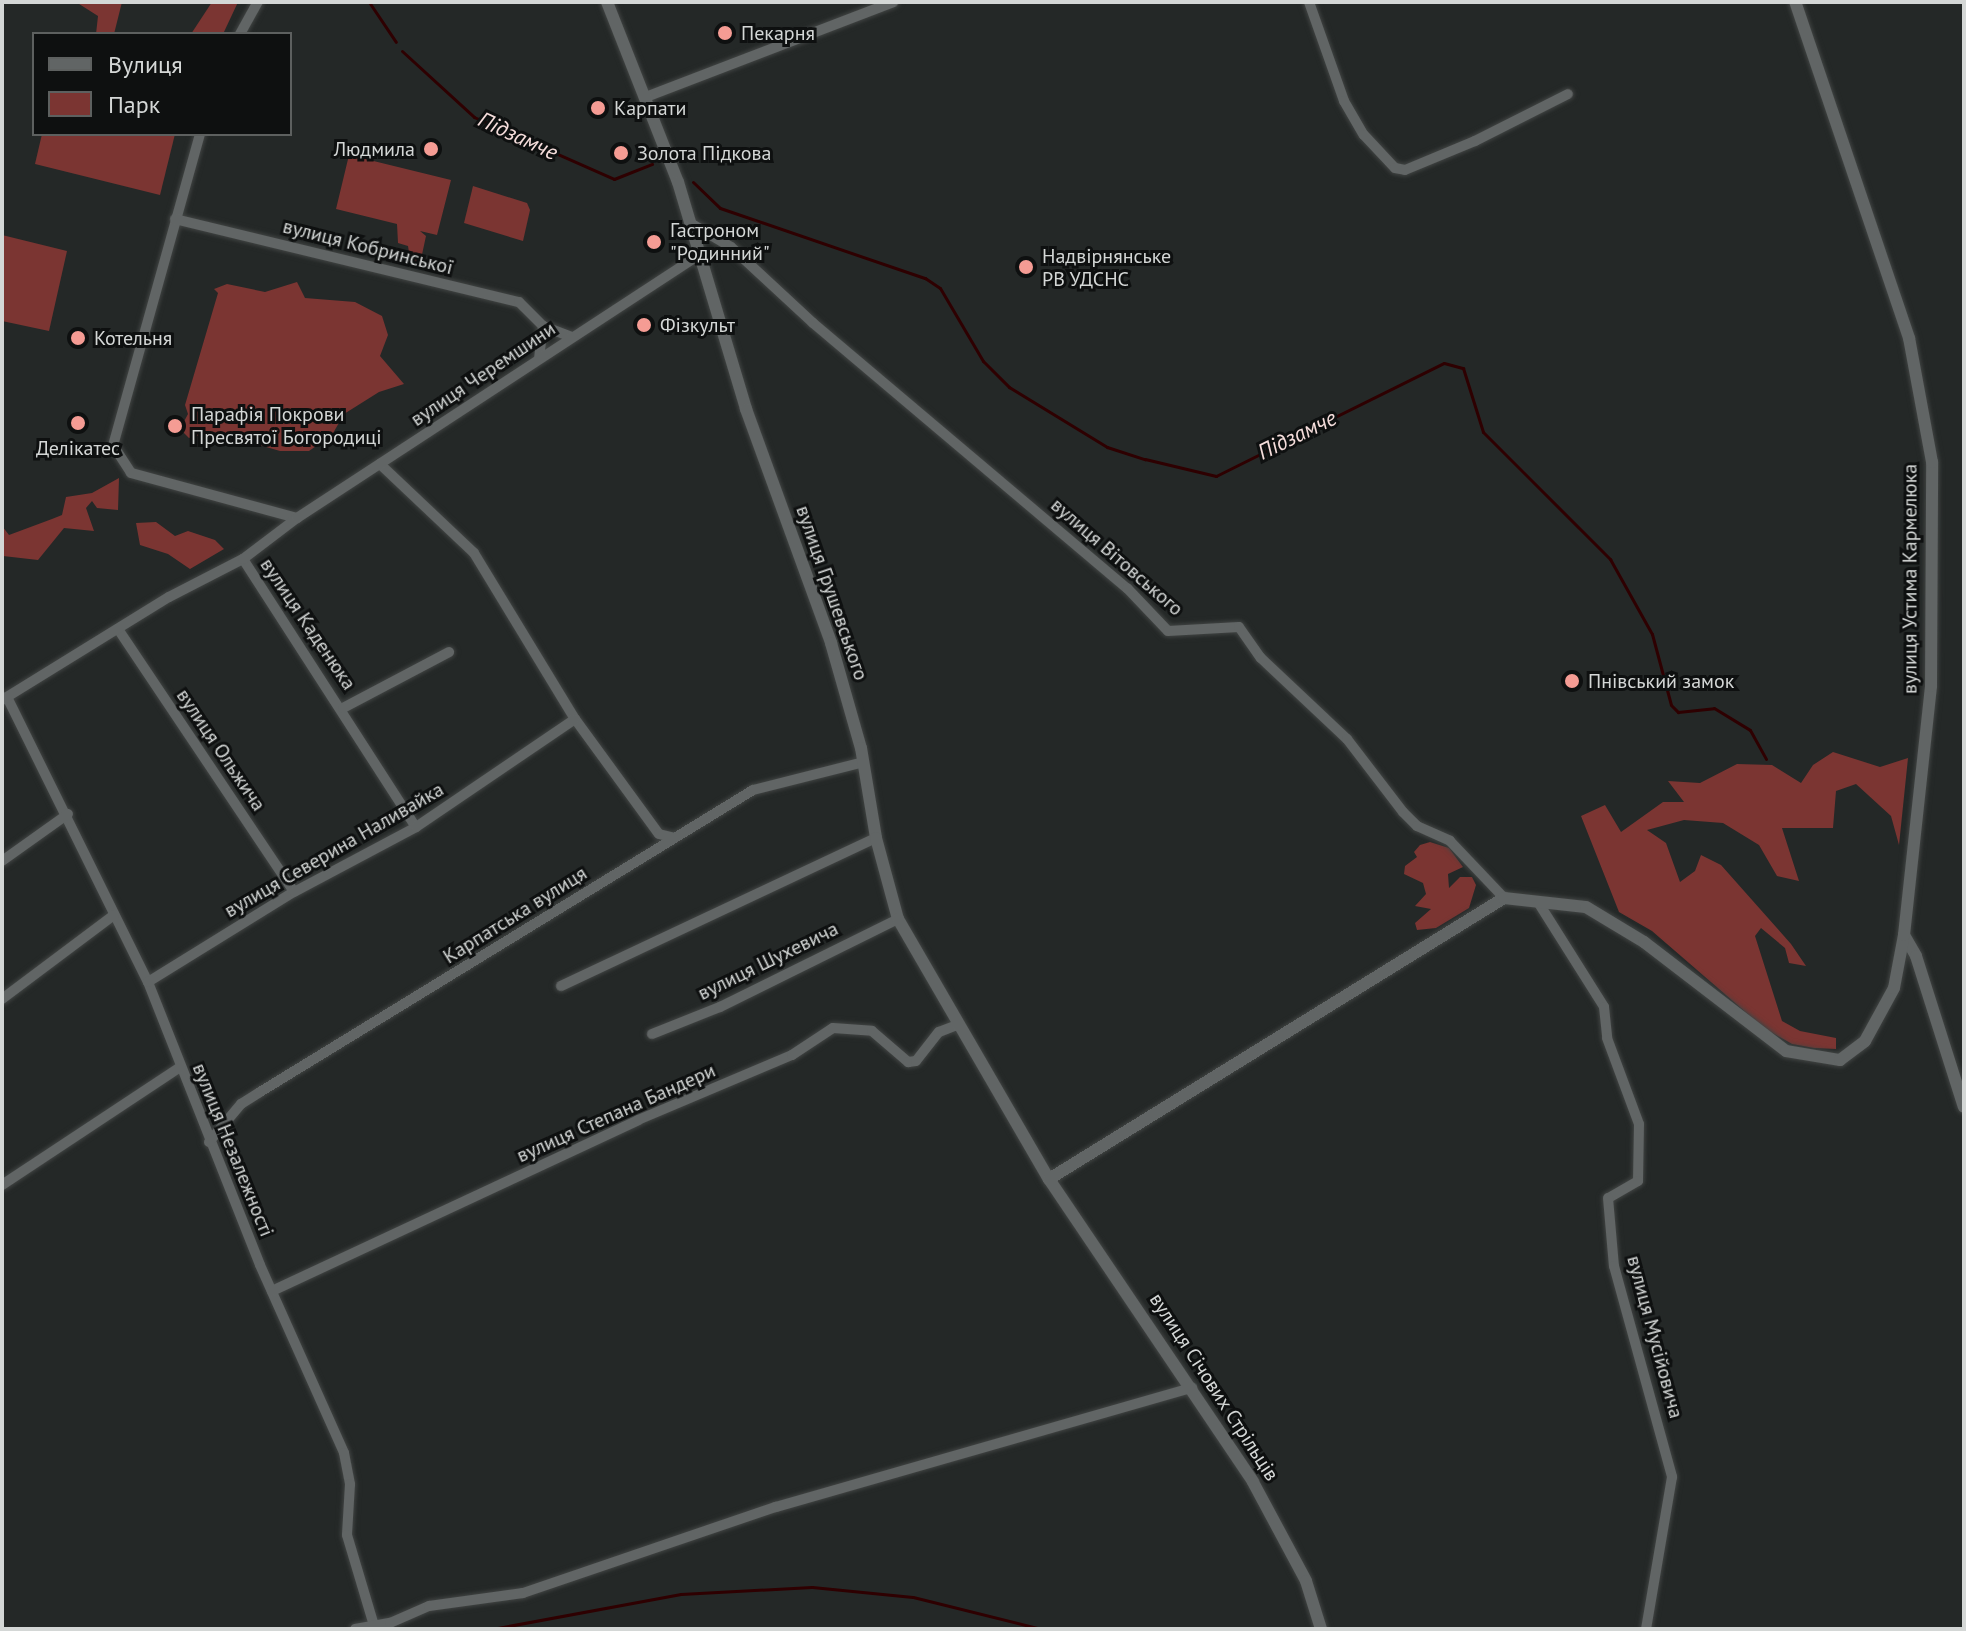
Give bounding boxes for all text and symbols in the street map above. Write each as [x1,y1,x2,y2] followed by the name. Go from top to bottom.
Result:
[741,21,815,45] place label: Пекарня
[716,24,734,42] marker: Пекарня
[32,32,292,136] legend
[108,49,183,80] text: Вулиця
[108,89,160,120] text: Парк
[614,96,686,120] place label: Карпати
[589,99,607,117] marker: Карпати
[474,106,562,166] water label: Підзамче
[334,137,415,161] place label: Людмила
[422,140,440,158] marker: Людмила
[637,141,771,165] place label: Золота Підкова
[612,144,630,162] marker: Золота Підкова
[280,214,456,280] street label: вулиця Кобринської
[670,218,770,265] place label: Гастроном "Родинний"
[645,233,663,251] marker: Гастроном "Родинний"
[1042,244,1171,291] place label: Надвірнянське РВ УДСНС
[1017,258,1035,276] marker: Надвірнянське РВ УДСНС
[660,313,735,337] place label: Фізкульт
[635,316,653,334] marker: Фізкульт
[406,317,560,431] street label: вулиця Черемшини
[94,326,172,350] place label: Котельня
[69,329,87,347] marker: Котельня
[191,402,382,449] place label: Парафія Покрови Пресвятої Богородиці
[1253,405,1341,465] water label: Підзамче
[69,414,87,432] marker: Делікатес
[166,417,184,435] marker: Парафія Покрови Пресвятої Богородиці
[36,436,120,460] place label: Делікатес
[1898,464,1922,694] street label: вулиця Устима Кармелюка
[1046,493,1188,621] street label: вулиця Вітовського
[791,502,873,684] street label: вулиця Грушевського
[255,554,361,694] street label: вулиця Каденюка
[1588,669,1734,693] place label: Пнівський замок
[1563,672,1581,690] marker: Пнівський замок
[171,684,271,816] street label: вулиця Ольжича
[220,777,448,923] street label: вулиця Северина Наливайка
[439,861,591,969] street label: Карпатська вулиця
[694,917,842,1005] street label: вулиця Шухевича
[513,1058,719,1168] street label: вулиця Степана Бандери
[187,1060,279,1240] street label: вулиця Незалежності
[1622,1253,1688,1421] street label: вулиця Мусійовича
[1144,1288,1284,1486] street label: вулиця Січових Стрільців

